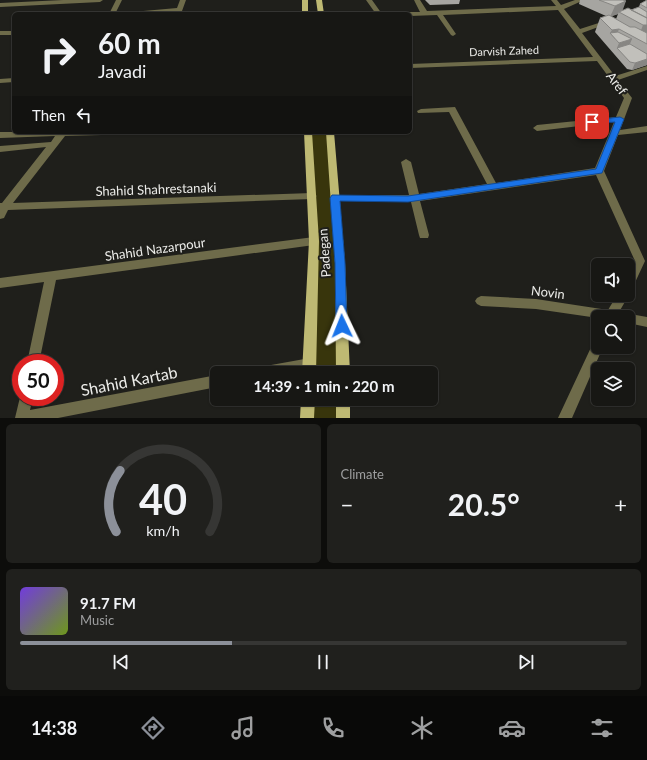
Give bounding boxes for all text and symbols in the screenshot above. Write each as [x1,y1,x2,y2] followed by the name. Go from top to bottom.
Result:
[98,26,161,60] text: 60 m
[32,28,84,80] icon: right
[469,43,539,58] street label: Darvish Zahed
[98,60,146,82] text: Javadi
[603,68,631,98] street label: Aref
[73,104,95,126] icon: left
[575,105,609,139] pin
[32,106,65,124] text: Then
[581,111,603,133] icon: arrive
[95,179,217,199] street label: Shahid Shahrestanaki
[314,228,334,278] street label: Padegan
[104,234,207,264] street label: Shahid Nazarpour
[591,258,635,406] map controls
[591,258,635,302] button: sound
[530,282,566,302] street label: Novin
[321,305,363,347] position arrow
[591,310,635,354] button: search
[12,354,64,406] speed limit sign: 50
[79,362,179,399] street label: Shahid Kartab
[591,362,635,406] button: layers
[254,377,394,395] text: 14:39 · 1 min · 220 m
[341,466,384,482] text: Climate
[139,473,187,523] text: 40
[448,486,520,522] text: 20.5°
[341,491,353,518] text: −
[614,491,627,518] text: +
[147,521,180,538] text: km/h
[80,594,136,612] text: 91.7 FM
[80,612,114,628] text: Music
[110,651,132,673] icon: previous
[312,651,334,673] icon: pause
[515,651,537,673] icon: next
[139,714,167,742] icon: directions
[229,714,257,742] icon: music
[319,714,347,742] icon: phone
[408,714,436,742] icon: climate
[498,714,526,742] icon: car
[588,714,616,742] icon: filters
[31,717,77,739] text: 14:38

